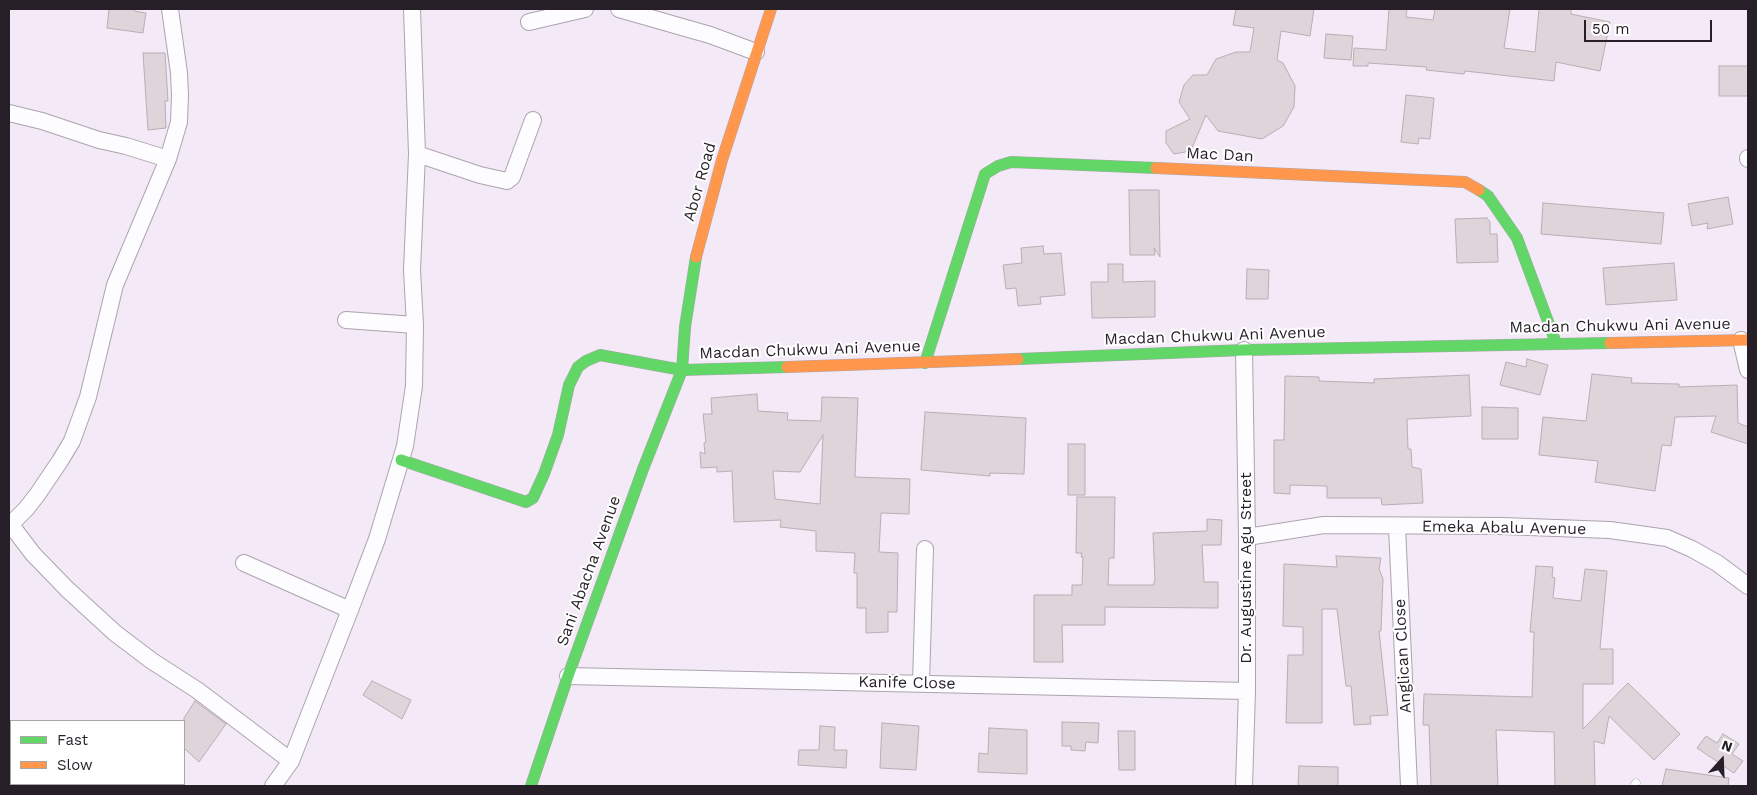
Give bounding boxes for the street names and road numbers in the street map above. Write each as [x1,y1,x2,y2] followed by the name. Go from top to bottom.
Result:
[680,140,720,224] street label: Abor Road
[1186,144,1254,166] street label: Mac Dan
[1509,314,1731,338] street label: Macdan Chukwu Ani Avenue
[1104,323,1326,349] street label: Macdan Chukwu Ani Avenue
[699,337,921,363] street label: Macdan Chukwu Ani Avenue
[1236,472,1256,664] street label: Dr. Augustine Agu Street
[553,493,625,649] street label: Sani Abacha Avenue
[1422,517,1586,539] street label: Emeka Abalu Avenue
[1390,598,1416,714] street label: Anglican Close
[858,673,956,693] street label: Kanife Close

